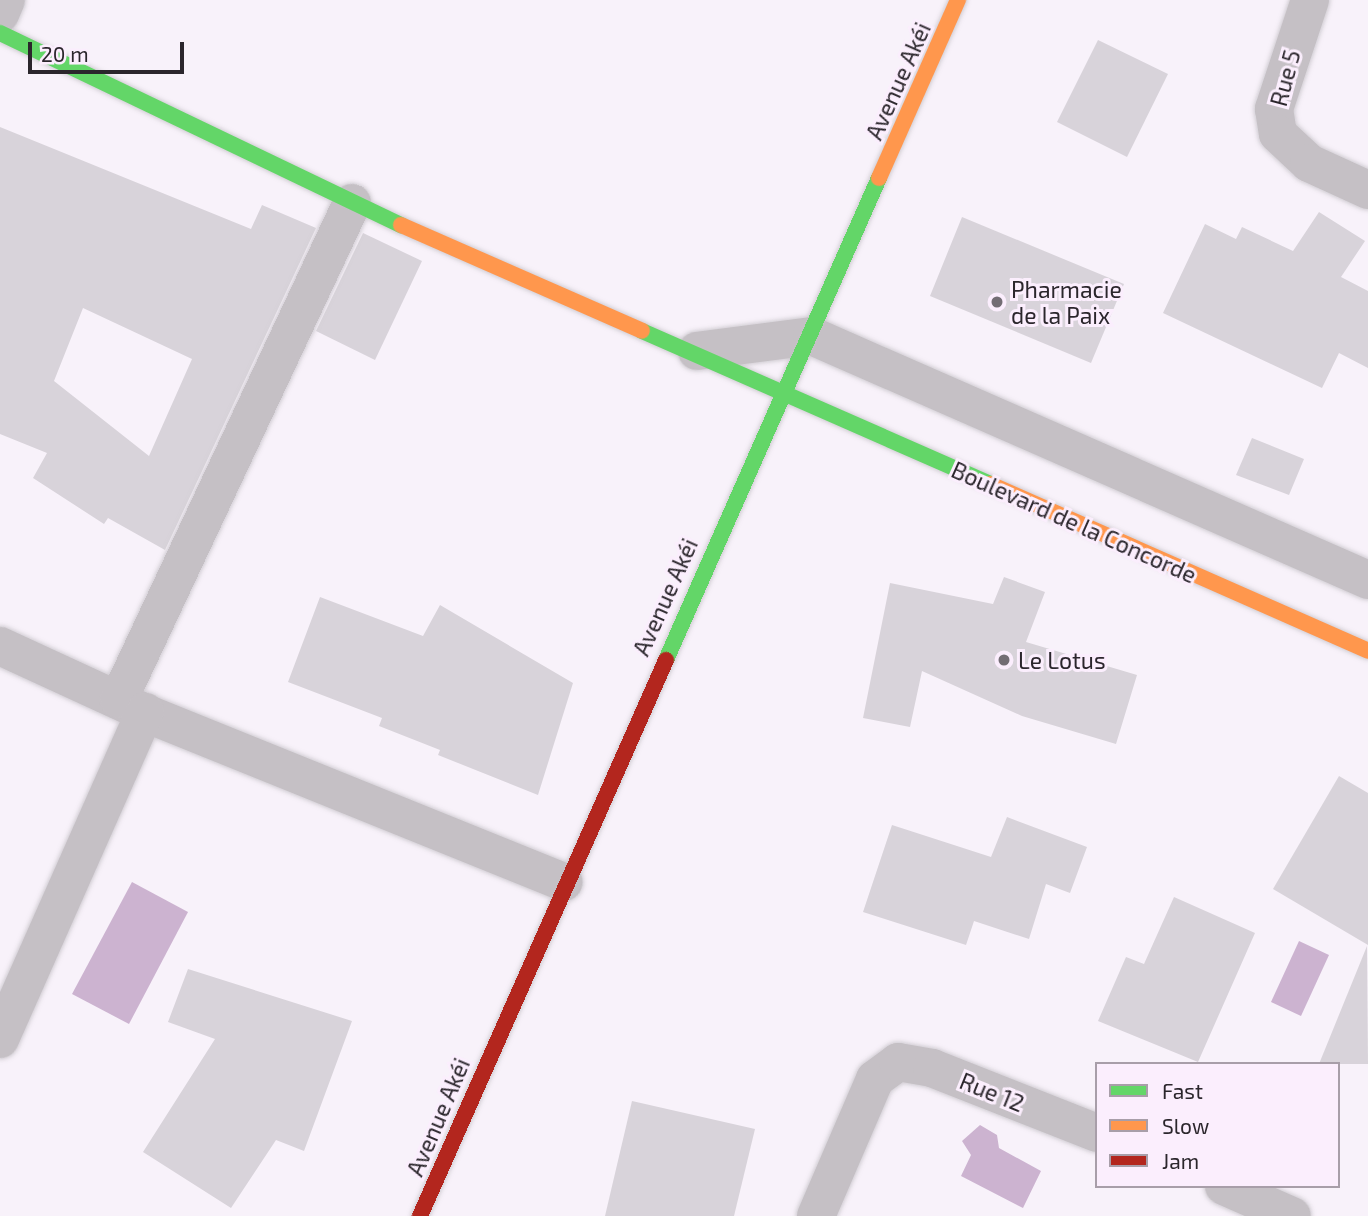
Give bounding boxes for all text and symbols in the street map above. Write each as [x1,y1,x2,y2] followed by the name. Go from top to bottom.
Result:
[860,18,936,144] street label: Avenue Akéi
[32,28,187,72] scale bar
[41,41,89,66] text: 20 m
[1264,47,1306,109] street label: Rue 5
[1011,275,1122,329] place label: Pharmacie de la Paix
[989,294,1005,310] marker: Pharmacie de la Paix
[947,456,1201,588] street label: Boulevard de la Concorde
[627,534,703,660] street label: Avenue Akéi
[1018,646,1106,674] place label: Le Lotus
[996,652,1012,668] marker: Le Lotus
[401,1054,475,1180] street label: Avenue Akéi
[1095,1062,1340,1188] legend
[956,1067,1028,1117] street label: Rue 12
[1162,1078,1203,1103] text: Fast
[1162,1113,1209,1138] text: Slow
[1162,1148,1199,1173] text: Jam

